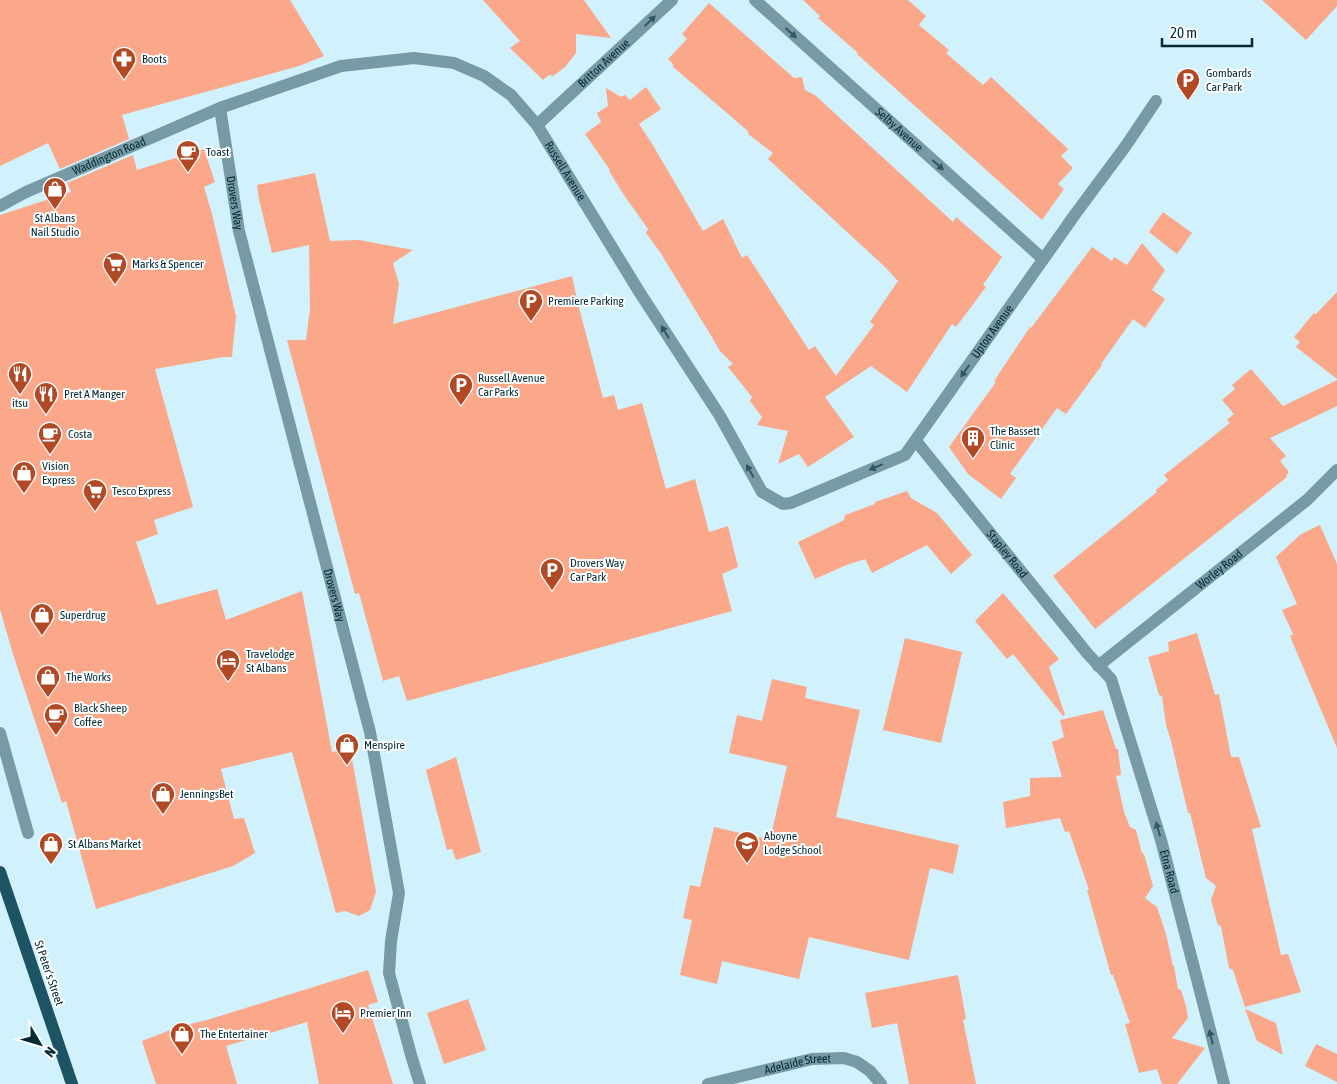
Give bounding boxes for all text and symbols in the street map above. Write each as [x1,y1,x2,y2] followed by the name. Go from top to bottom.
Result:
[643,15,655,27] one-way arrow
[1162,15,1252,47] scale bar
[1170,24,1197,41] text: 20 m
[785,27,798,38] one-way arrow
[575,36,632,90] street label: Britton Avenue
[111,46,137,80] pharmacy icon: Boots
[142,52,167,66] place label: Boots
[1206,66,1251,94] place label: Gombards Car Park
[1175,67,1201,101] parking icon: Gombards Car Park
[873,105,926,155] street label: Selby Avenue
[70,134,148,178] street label: Waddington Road
[175,139,201,173] cafe icon: Toast
[542,139,589,203] street label: Russell Avenue
[206,145,230,159] place label: Toast
[932,159,945,170] one-way arrow
[224,175,246,231] street label: Drovers Way
[42,176,68,210] shop icon: St Albans Nail Studio
[31,211,80,239] place label: St Albans Nail Studio
[102,251,128,285] supermarket icon: Marks & Spencer
[132,257,204,271] place label: Marks & Spencer
[518,288,544,322] parking icon: Premiere Parking
[548,294,625,308] place label: Premiere Parking
[969,302,1016,361] street label: Upton Avenue
[661,326,670,339] one-way arrow
[7,361,33,395] restaurant icon: itsu
[960,364,970,377] one-way arrow
[478,371,545,399] place label: Russell Avenue Car Parks
[448,372,474,406] parking icon: Russell Avenue Car Parks
[33,381,59,415] restaurant icon: Pret A Manger
[64,387,125,401] place label: Pret A Manger
[12,396,28,410] place label: itsu
[37,421,63,455] cafe icon: Costa
[990,424,1041,452] place label: The Bassett Clinic
[960,425,986,459] building icon: The Bassett Clinic
[68,427,92,441] place label: Costa
[42,459,75,487] place label: Vision Express
[11,460,37,494] shop icon: Vision Express
[746,463,754,478] one-way arrow
[869,463,883,471] one-way arrow
[82,478,108,512] supermarket icon: Tesco Express
[112,484,171,498] place label: Tesco Express
[983,527,1031,581] street label: Stapley Road
[1193,547,1245,592] street label: Worley Road
[570,556,624,584] place label: Drovers Way Car Park
[539,557,565,591] parking icon: Drovers Way Car Park
[321,567,348,623] street label: Drovers Way
[29,602,55,636] shop icon: Superdrug
[60,608,107,622] place label: Superdrug
[246,647,294,675] place label: Travelodge St Albans
[215,648,241,682] hotel icon: Travelodge St Albans
[35,664,61,698] shop icon: The Works
[66,670,111,684] place label: The Works
[74,701,128,729] place label: Black Sheep Coffee
[43,702,69,736] cafe icon: Black Sheep Coffee
[334,732,360,766] shop icon: Menspire
[364,738,405,752] place label: Menspire
[150,781,176,815] shop icon: JenningsBet
[180,787,234,801] place label: JenningsBet
[1153,821,1161,836] one-way arrow
[764,829,823,857] place label: Aboyne Lodge School
[734,830,760,864] school or university icon: Aboyne Lodge School
[38,831,64,865] shop icon: St Albans Market
[68,837,142,851] place label: St Albans Market
[1157,848,1182,895] street label: Etna Road
[31,939,67,1008] street label: St Peter's Street
[330,1000,356,1034] hotel icon: Premier Inn
[360,1006,412,1020] place label: Premier Inn
[15,1019,65,1069] north arrow
[169,1021,195,1055] shop icon: The Entertainer
[200,1027,268,1041] place label: The Entertainer
[1207,1029,1215,1044] one-way arrow
[41,1044,59,1060] text: N
[763,1051,832,1077] street label: Adelaide Street

